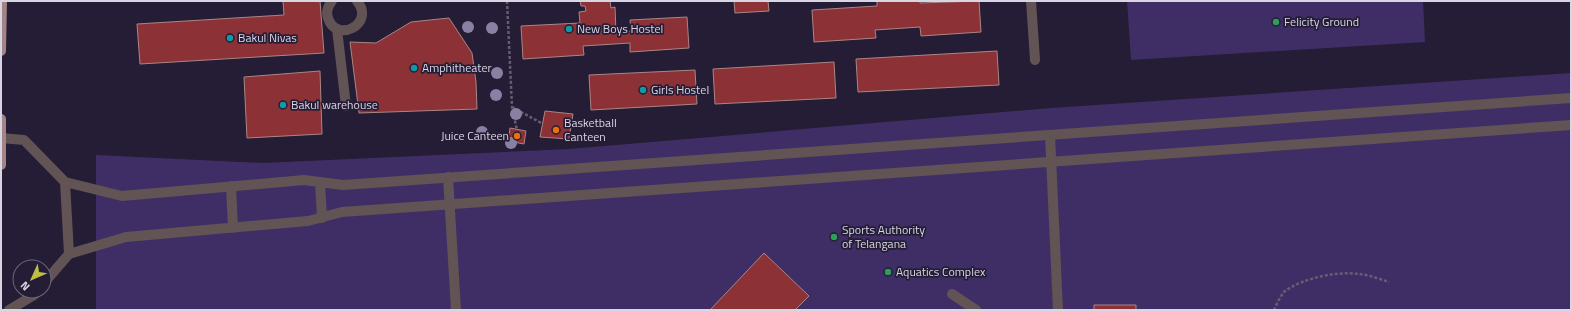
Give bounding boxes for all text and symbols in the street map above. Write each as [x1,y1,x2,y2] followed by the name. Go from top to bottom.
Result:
[1284,12,1359,31] place label: Felicity Ground
[1271,17,1281,27] marker: Felicity Ground
[577,19,663,38] place label: New Boys Hostel
[564,24,574,34] marker: New Boys Hostel
[238,28,297,47] place label: Bakul Nivas
[225,33,235,43] marker: Bakul Nivas
[422,58,492,77] place label: Amphitheater
[409,63,419,73] marker: Amphitheater
[651,80,709,99] place label: Girls Hostel
[638,85,648,95] marker: Girls Hostel
[291,95,378,114] place label: Bakul warehouse
[278,100,288,110] marker: Bakul warehouse
[564,113,617,146] place label: Basketball Canteen
[551,125,561,135] marker: Basketball Canteen
[441,126,509,145] place label: Juice Canteen
[512,131,522,141] marker: Juice Canteen
[842,220,925,253] place label: Sports Authority of Telangana
[829,232,839,242] marker: Sports Authority of Telangana
[12,259,52,299] north arrow
[896,262,986,281] place label: Aquatics Complex
[883,267,893,277] marker: Aquatics Complex
[17,278,33,294] text: N

